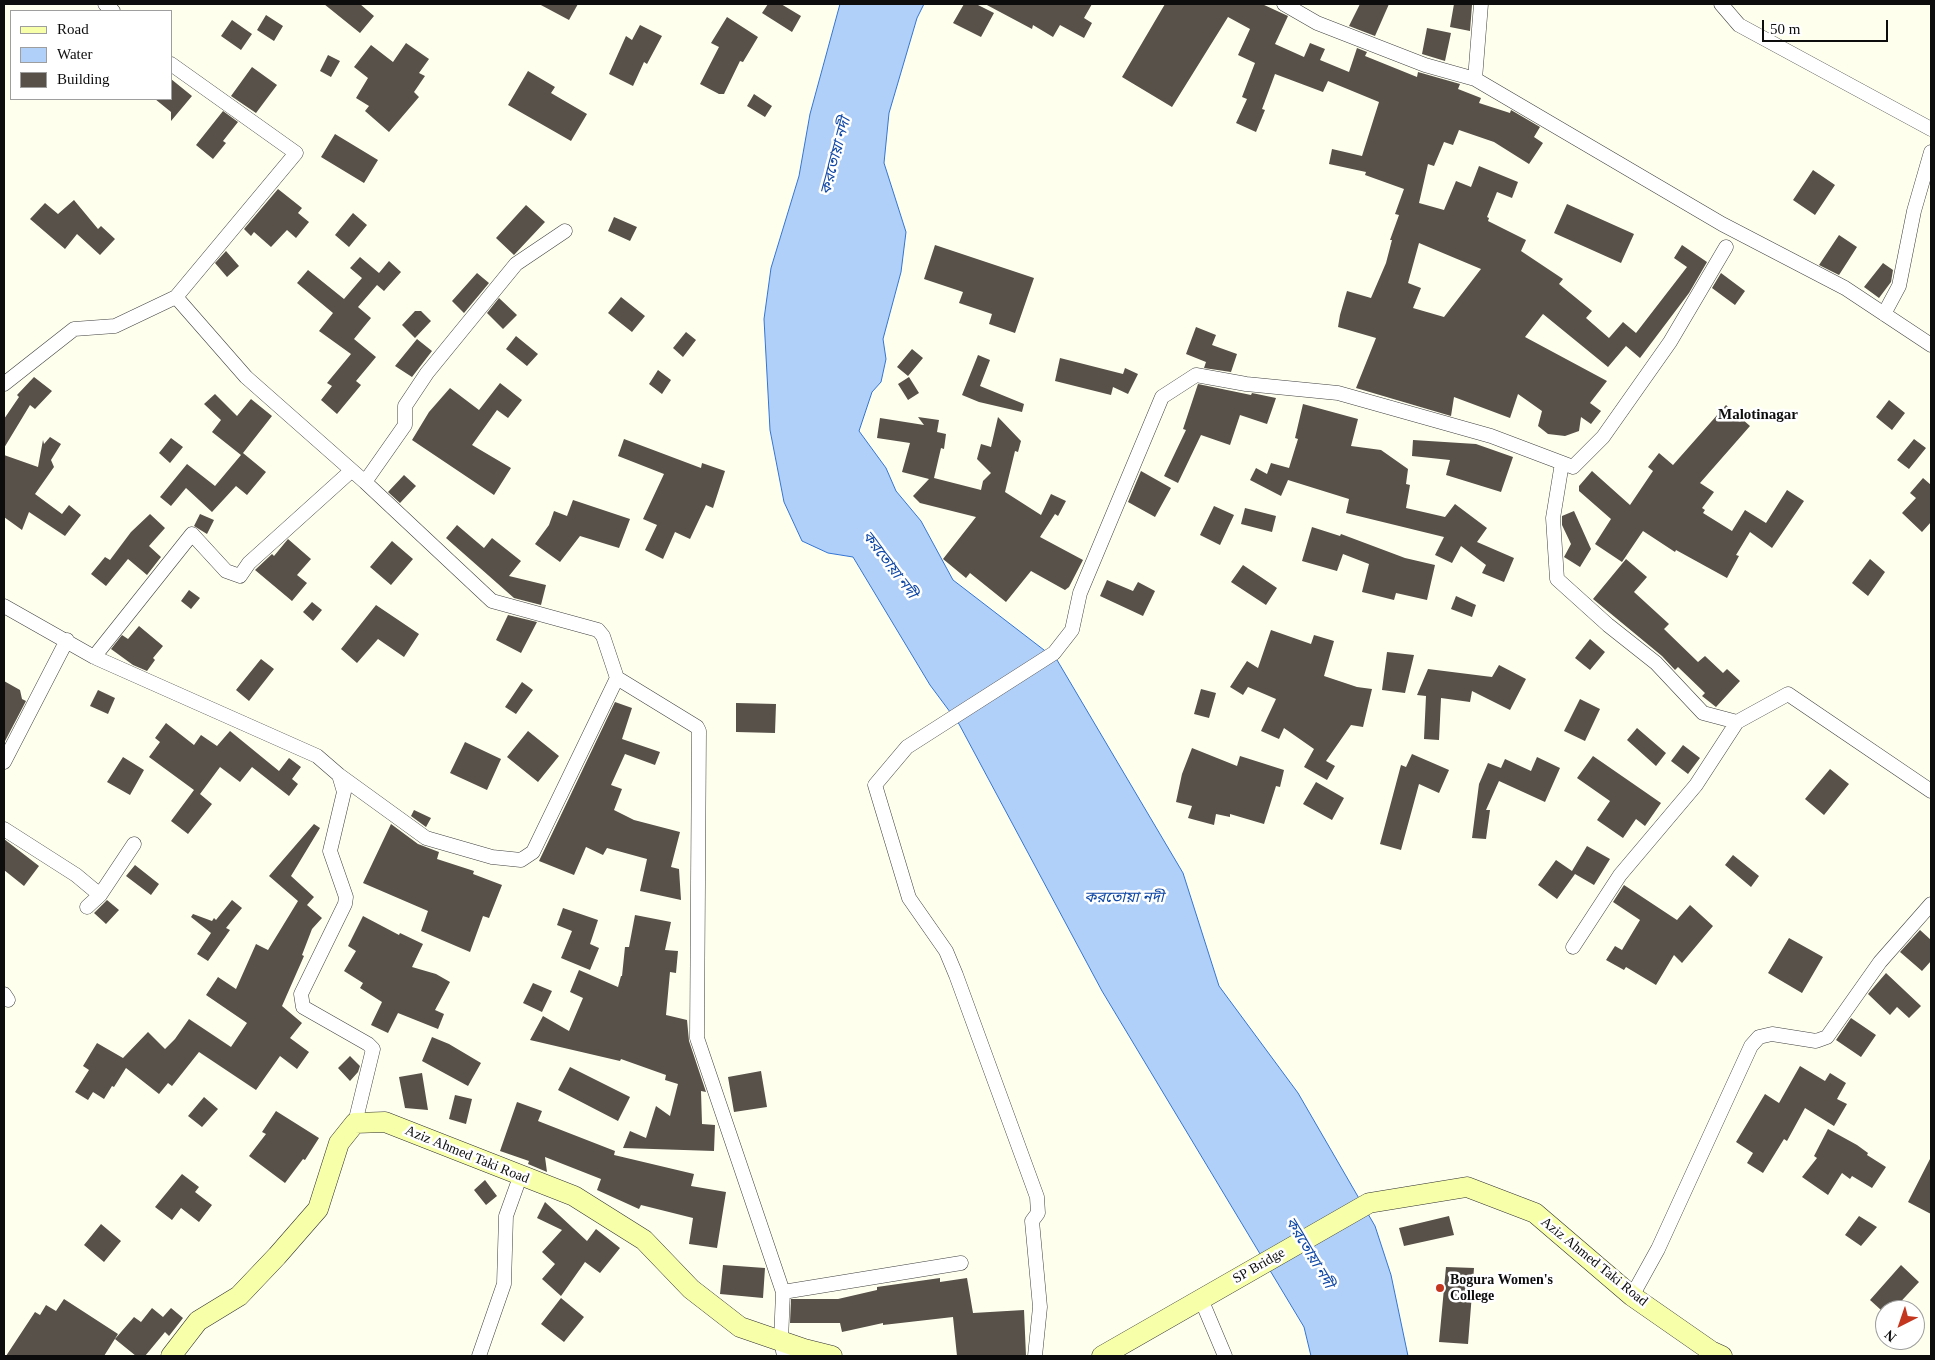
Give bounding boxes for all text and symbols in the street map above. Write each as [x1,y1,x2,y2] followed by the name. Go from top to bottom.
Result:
[10,10,172,100] legend
[1765,10,1891,42] scale bar
[57,21,89,37] text: Road
[1770,21,1800,37] text: 50 m
[57,46,92,62] text: Water
[57,71,110,87] text: Building
[817,115,855,197] water label: করতোয়া নদী
[1718,406,1798,424] district label: Malotinagar
[858,528,920,602] water label: করতোয়া নদী
[1084,889,1164,907] water label: করতোয়া নদী
[402,1122,532,1188] street label: Aziz Ahmed Taki Road
[1281,1214,1337,1292] water label: করতোয়া নদী
[1537,1214,1651,1310] street label: Aziz Ahmed Taki Road
[1230,1244,1288,1288] street label: SP Bridge
[1450,1272,1553,1304] place label: Bogura Women's College
[1434,1282,1446,1294] marker: Bogura Women's College
[1875,1300,1925,1350] north arrow
[1882,1327,1899,1345] text: N

